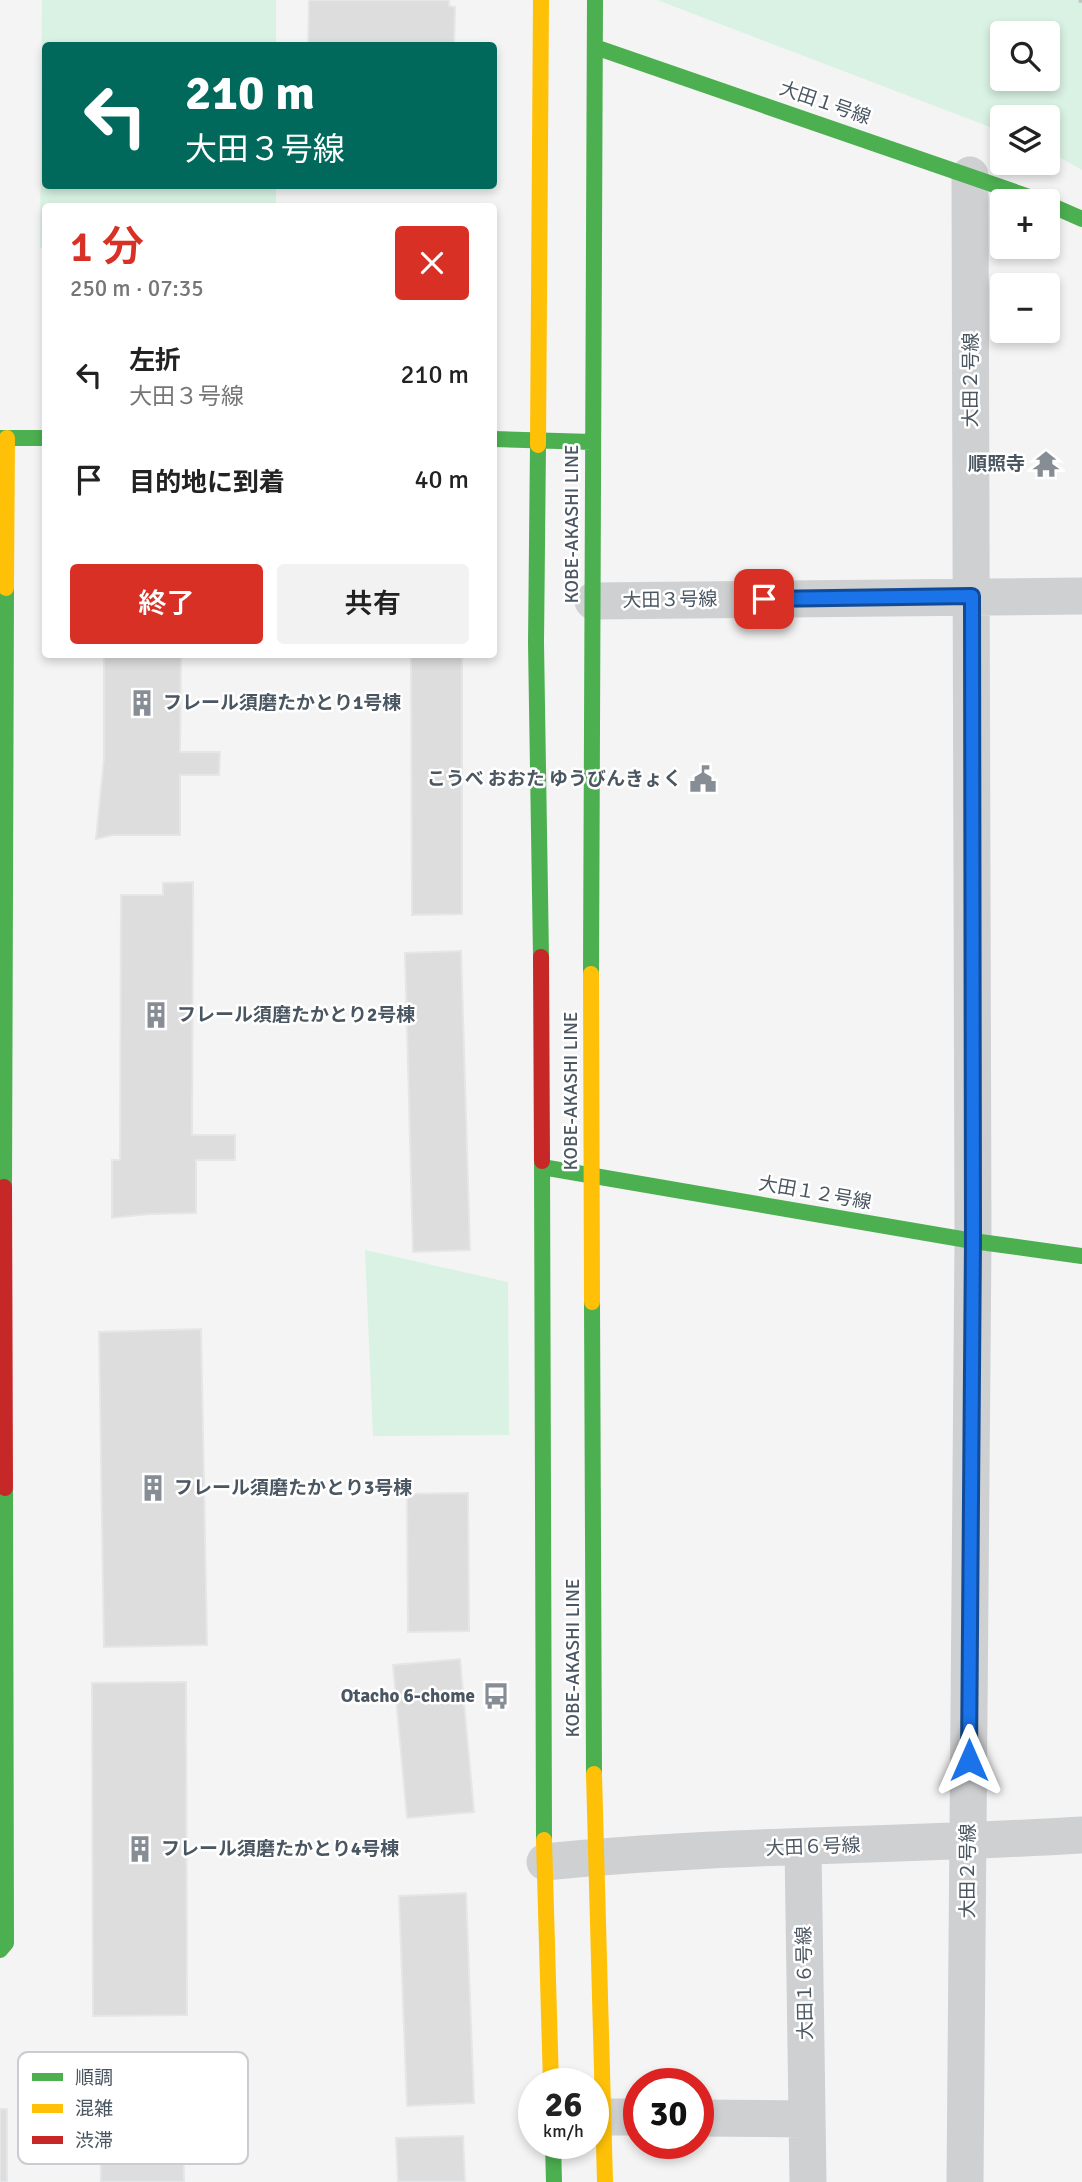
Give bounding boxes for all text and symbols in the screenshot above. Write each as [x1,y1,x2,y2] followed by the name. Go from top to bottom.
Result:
[990,21,1060,343] map controls
[990,21,1060,91] button: search
[185,63,315,123] text: 210 m
[70,70,161,161] icon: left
[776,76,874,130] street label: 大田１号線
[990,105,1060,175] button: layers
[185,130,345,169] text: 大田３号線
[990,189,1060,259] button: +
[70,222,144,273] text: 1 分
[395,226,469,300] button: close
[990,273,1060,343] button: −
[70,274,204,303] text: 250 m · 07:35
[959,332,983,428] street label: 大田２号線
[129,345,181,377] text: 左折
[70,356,108,394] icon: left
[400,359,469,391] text: 210 m
[129,382,244,411] text: 大田３号線
[560,444,584,604] street label: KOBE-AKASHI LINE
[1031,449,1061,479] temple icon: 順照寺
[968,452,1025,476] place label: 順照寺
[70,461,108,499] icon: arrive
[414,464,469,496] text: 40 m
[129,467,285,499] text: 目的地に到着
[70,564,263,644] button: 終了
[277,564,469,644] button: 共有
[734,569,794,629] pin
[745,580,783,618] icon: arrive
[622,587,718,613] street label: 大田３号線
[127,688,157,718] building icon: フレール須磨たかとり1号棟
[163,691,401,715] place label: フレール須磨たかとり1号棟
[688,764,718,794] public building icon: こうべ おおた ゆうびんきょく
[427,767,682,791] place label: こうべ おおた ゆうびんきょく
[141,1000,171,1030] building icon: フレール須磨たかとり2号棟
[177,1003,415,1027] place label: フレール須磨たかとり2号棟
[559,1011,583,1171] street label: KOBE-AKASHI LINE
[757,1171,873,1215] street label: 大田１２号線
[138,1473,168,1503] building icon: フレール須磨たかとり3号棟
[174,1476,412,1500] place label: フレール須磨たかとり3号棟
[561,1578,585,1738] street label: KOBE-AKASHI LINE
[481,1681,511,1711] bus stop icon: Otacho 6-chome
[341,1684,475,1708] place label: Otacho 6-chome
[932,1723,1006,1797] position arrow
[956,1823,980,1919] street label: 大田２号線
[765,1833,861,1861] street label: 大田６号線
[125,1834,155,1864] building icon: フレール須磨たかとり4号棟
[161,1837,399,1861] place label: フレール須磨たかとり4号棟
[792,1926,818,2040] street label: 大田１６号線
[18,2052,248,2164] legend
[75,2066,113,2090] text: 順調
[623,2068,714,2159] speed limit sign: 30
[545,2083,582,2126] text: 26
[75,2097,113,2121] text: 混雑
[543,2120,584,2142] text: km/h
[75,2129,113,2153] text: 渋滞

